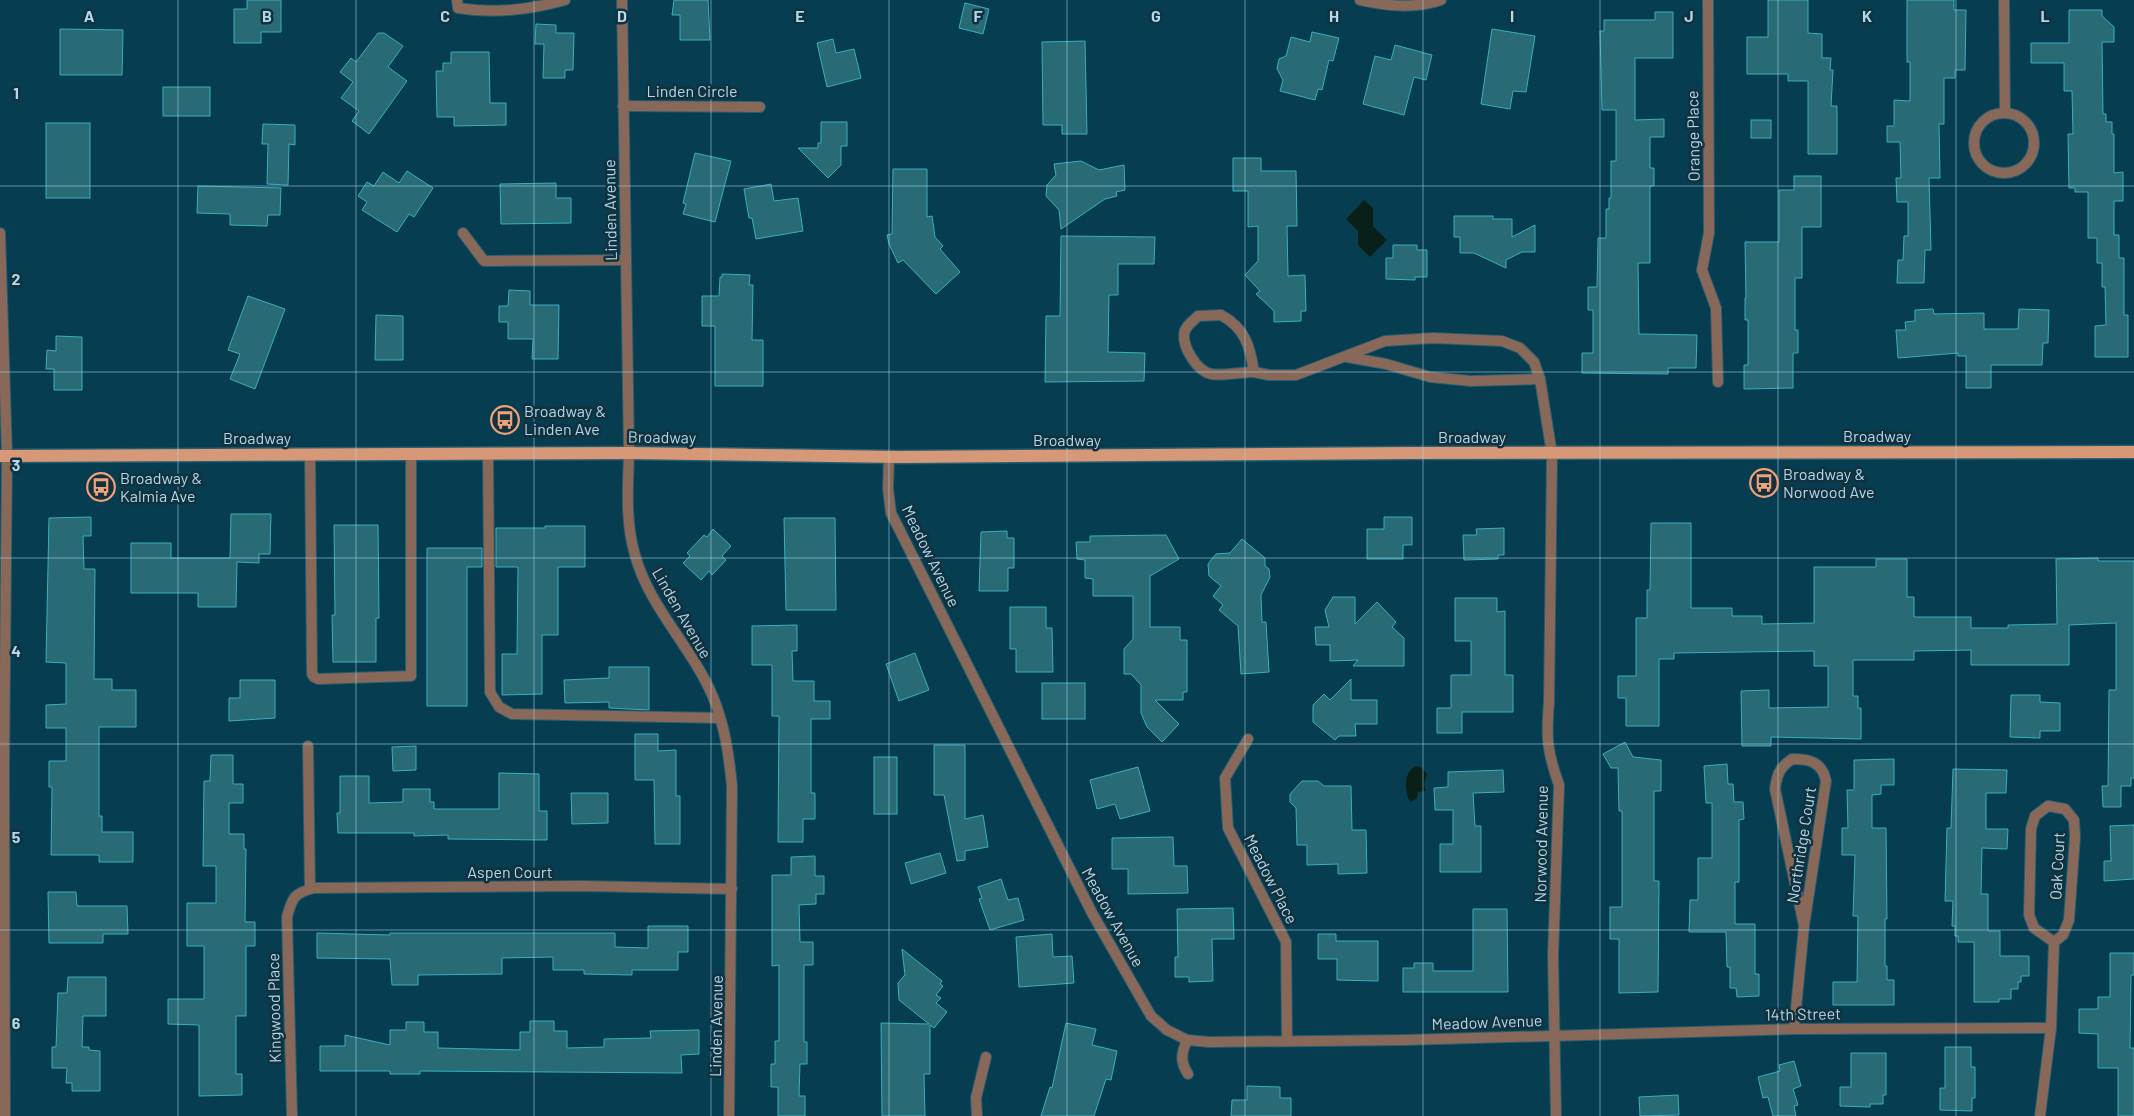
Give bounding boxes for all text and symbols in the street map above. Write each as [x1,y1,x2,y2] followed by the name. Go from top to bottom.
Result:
[84,6,95,25] text: A
[262,6,272,25] text: B
[440,6,450,25] text: C
[617,6,627,25] text: D
[795,6,805,25] text: E
[974,6,983,25] text: F
[1151,6,1161,25] text: G
[1329,6,1339,25] text: H
[1510,6,1514,25] text: I
[1684,6,1694,25] text: J
[1862,6,1872,25] text: K
[2040,6,2050,25] text: L
[647,81,737,100] street label: Linden Circle
[13,83,19,102] text: 1
[1682,90,1703,182] street label: Orange Place
[599,159,620,261] street label: Linden Avenue
[12,269,21,288] text: 2
[524,401,606,438] place label: Broadway & Linden Ave
[490,405,520,435] bus stop icon: Broadway & Linden Ave
[628,426,697,447] street label: Broadway
[1843,426,1912,445] street label: Broadway
[1438,427,1507,446] street label: Broadway
[223,428,292,447] street label: Broadway
[1033,430,1102,449] street label: Broadway
[12,455,20,474] text: 3
[1783,464,1875,501] place label: Broadway & Norwood Ave
[120,468,202,505] place label: Broadway & Kalmia Ave
[1749,468,1779,498] bus stop icon: Broadway & Norwood Ave
[86,472,116,502] bus stop icon: Broadway & Kalmia Ave
[899,502,964,610] street label: Meadow Avenue
[649,564,716,662] street label: Linden Avenue
[11,641,21,660] text: 4
[1530,785,1551,903] street label: Norwood Avenue
[1782,785,1819,905] street label: Northridge Court
[12,827,21,846] text: 5
[1241,831,1302,927] street label: Meadow Place
[2045,831,2068,900] street label: Oak Court
[467,862,553,881] street label: Aspen Court
[1078,864,1149,970] street label: Meadow Avenue
[263,953,284,1063] street label: Kingwood Place
[705,975,726,1077] street label: Linden Avenue
[1765,1003,1841,1024] street label: 14th Street
[1431,1010,1543,1033] street label: Meadow Avenue
[12,1013,21,1032] text: 6

